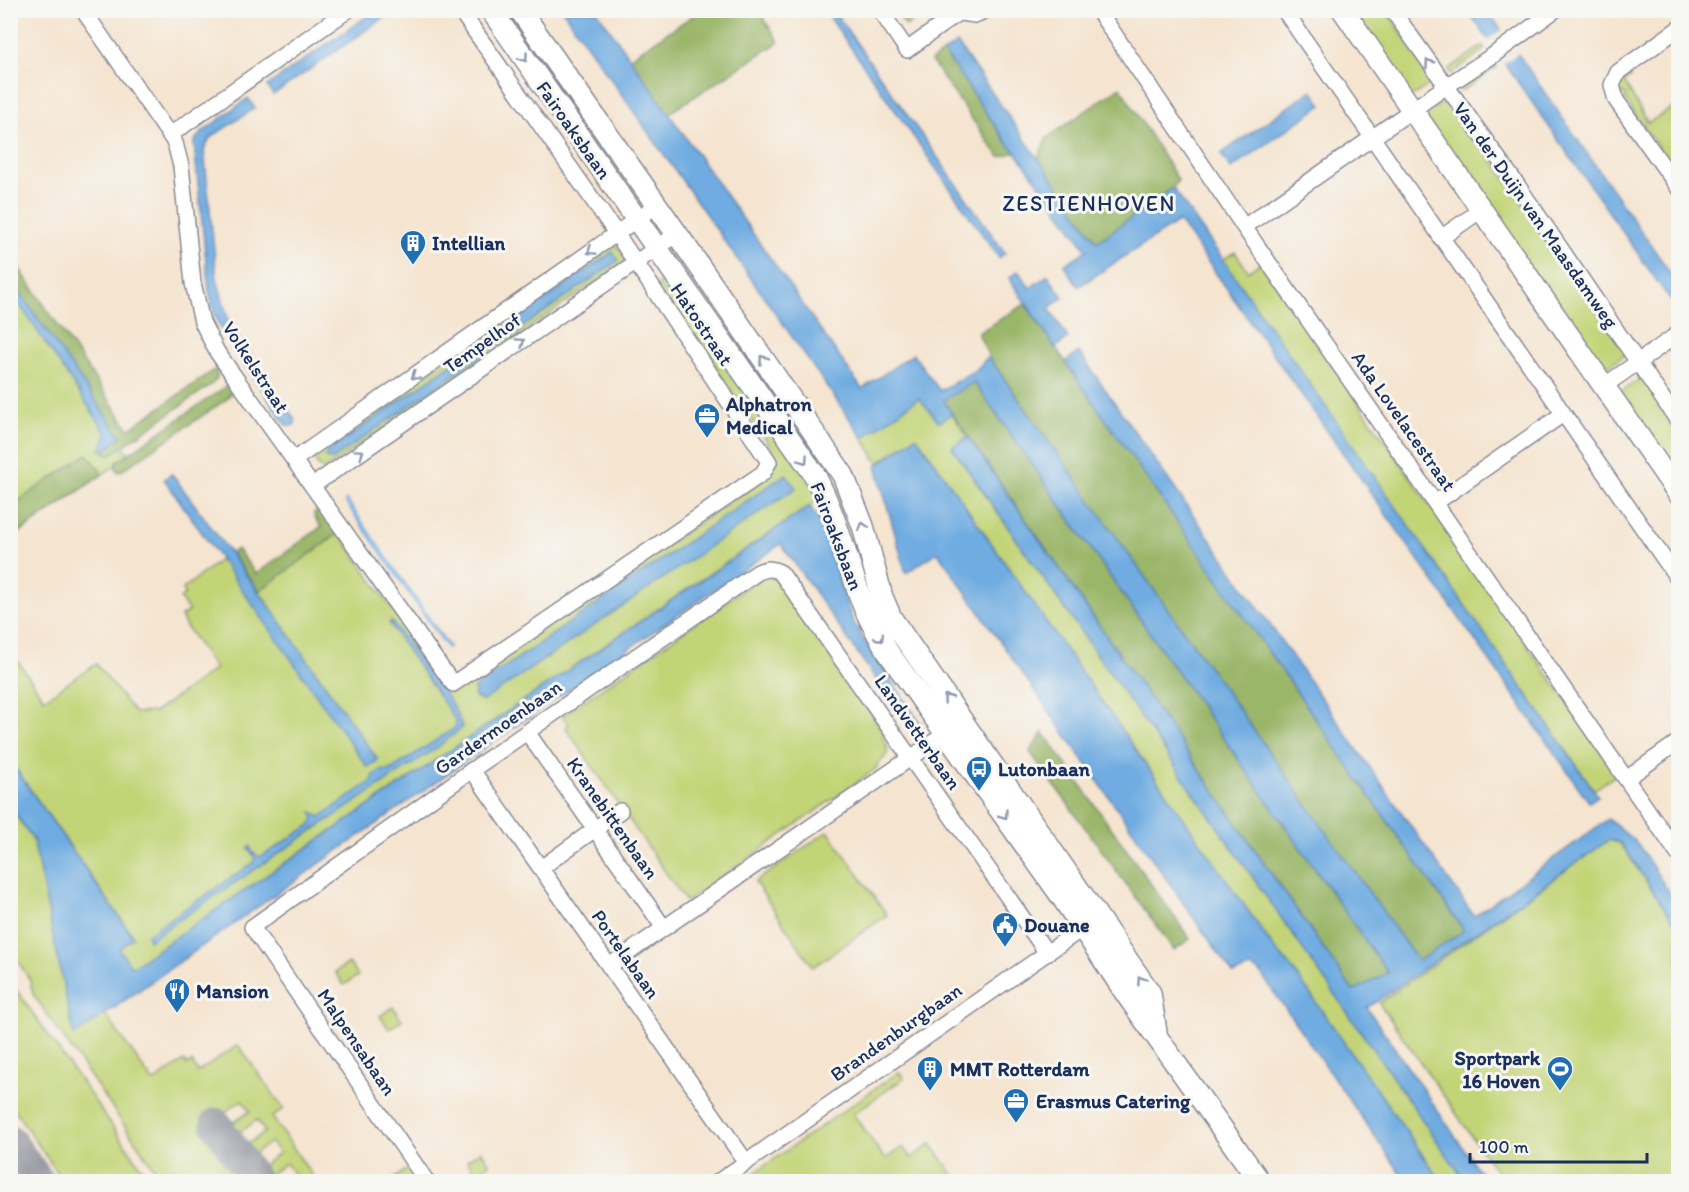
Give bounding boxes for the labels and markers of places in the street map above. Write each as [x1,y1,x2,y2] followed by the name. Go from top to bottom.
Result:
[398,228,428,266] building icon: Intellian
[432,231,506,255] place label: Intellian
[725,392,812,439] place label: Alphatron Medical
[692,401,722,439] office icon: Alphatron Medical
[964,754,994,792] bus stop icon: Lutonbaan
[998,757,1091,781] place label: Lutonbaan
[990,910,1020,948] public building icon: Douane
[1024,913,1090,937] place label: Douane
[162,976,192,1014] restaurant icon: Mansion
[196,979,270,1003] place label: Mansion
[1455,1046,1541,1093] place label: Sportpark 16 Hoven
[915,1054,945,1092] building icon: MMT Rotterdam
[1545,1054,1575,1092] sports icon: Sportpark 16 Hoven
[950,1057,1090,1081] place label: MMT Rotterdam
[1001,1086,1031,1124] office icon: Erasmus Catering
[1036,1089,1191,1114] place label: Erasmus Catering

